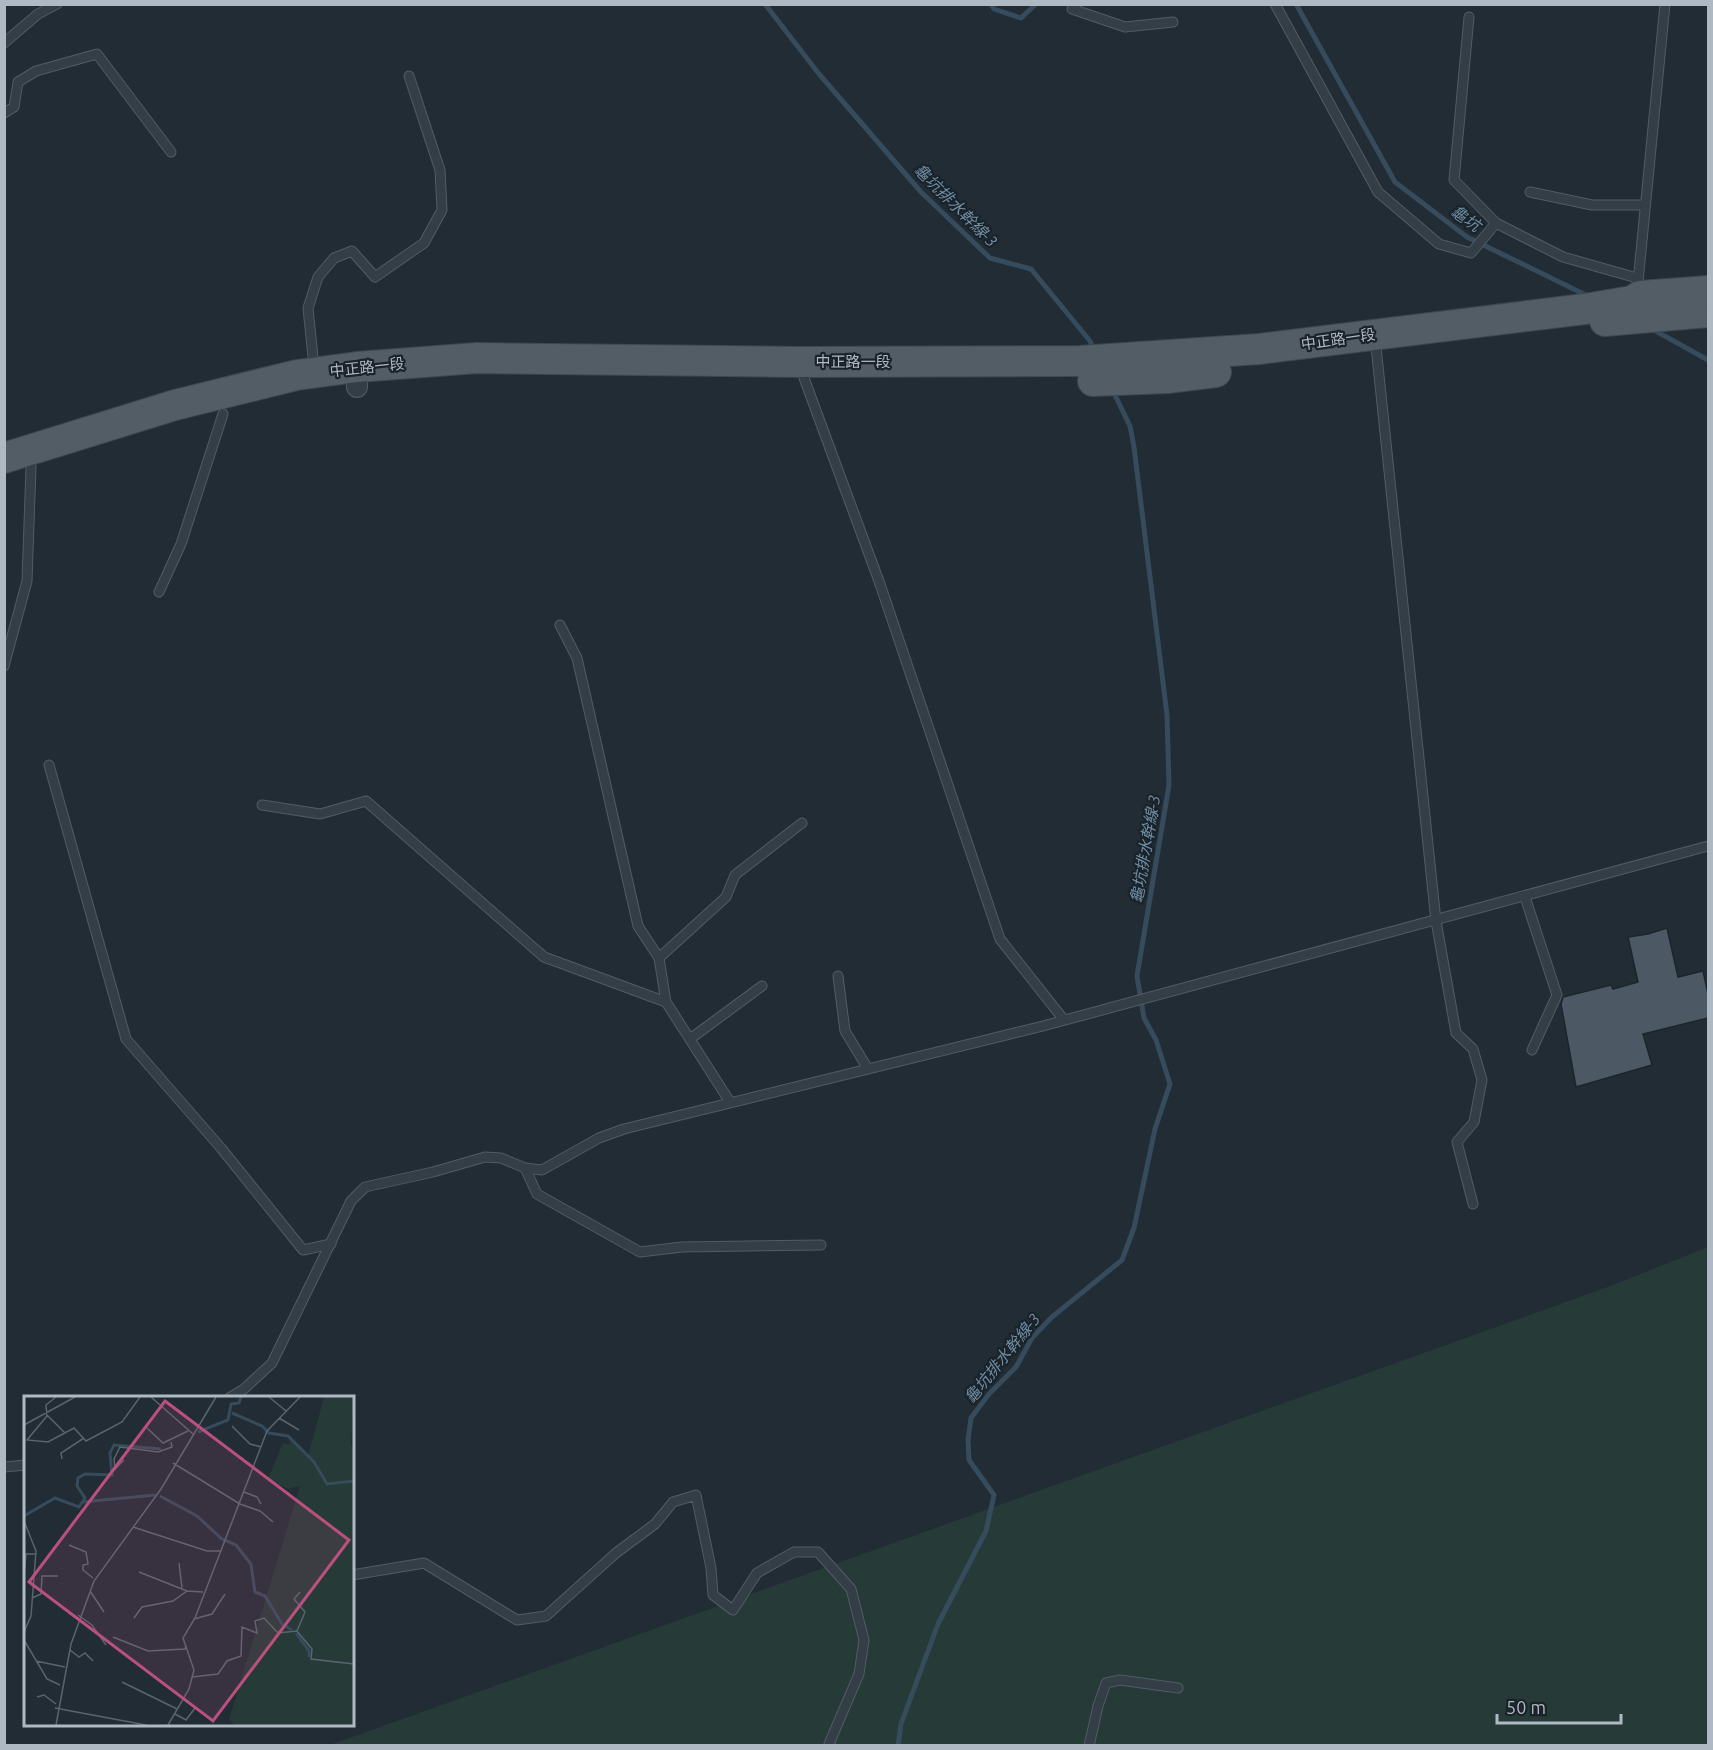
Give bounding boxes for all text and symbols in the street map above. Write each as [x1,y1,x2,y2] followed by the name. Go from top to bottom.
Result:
[911,160,1001,250] water label: 龜坑排水幹線-3
[1448,201,1486,236] water label: 龜坑
[1300,325,1376,353] street label: 中正路一段
[815,353,891,370] street label: 中正路一段
[329,355,405,379] street label: 中正路一段
[1127,793,1163,905] water label: 龜坑排水幹線-3
[960,1310,1044,1406] water label: 龜坑排水幹線-3
[24,1396,354,1726] inset map
[1497,1687,1622,1725] scale bar
[1506,1697,1546,1717] text: 50 m

